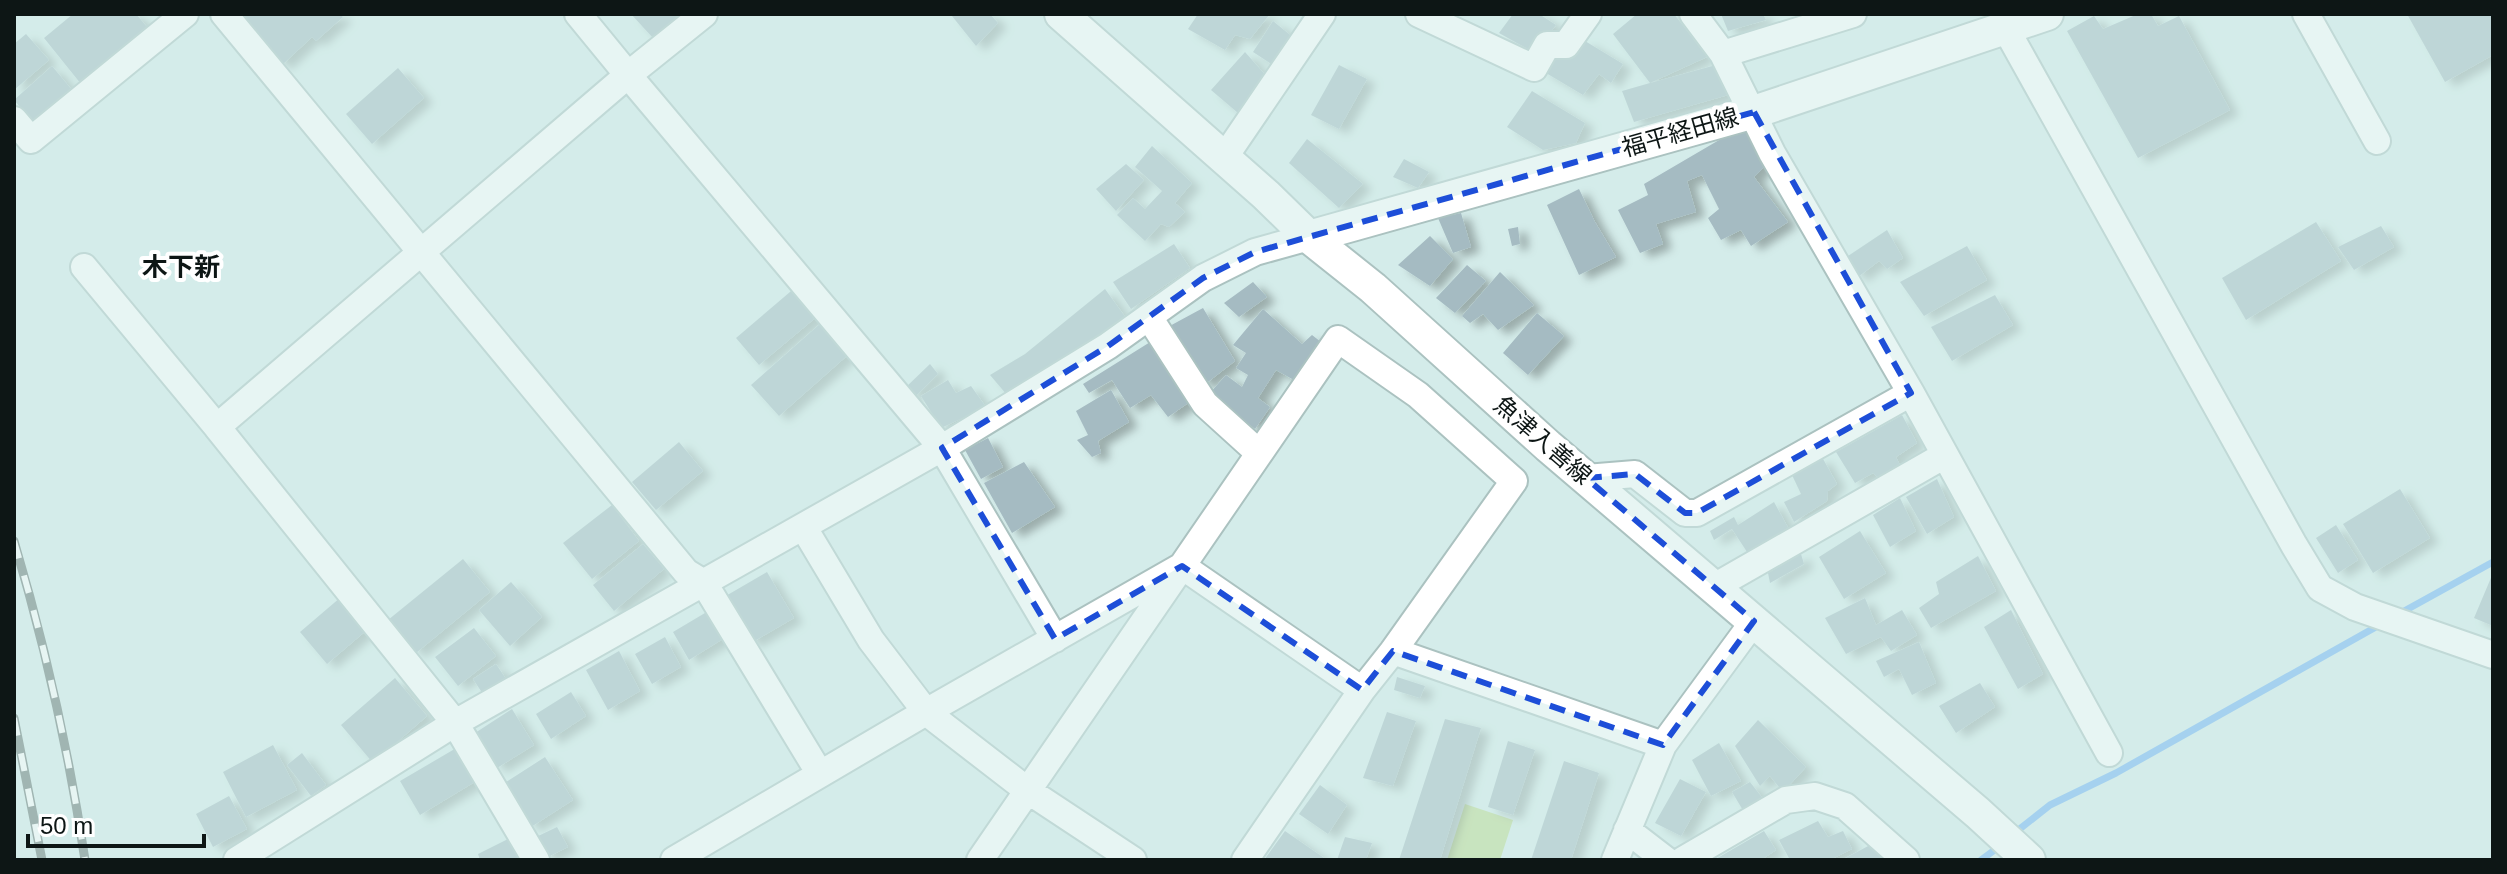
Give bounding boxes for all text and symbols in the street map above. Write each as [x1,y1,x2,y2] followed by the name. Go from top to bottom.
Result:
[1619,102,1741,162] street label: 福平経田線
[142,252,220,282] district label: 木下新
[1489,390,1597,490] street label: 魚津入善線
[28,798,204,848] scale bar
[40,812,93,839] text: 50 m

